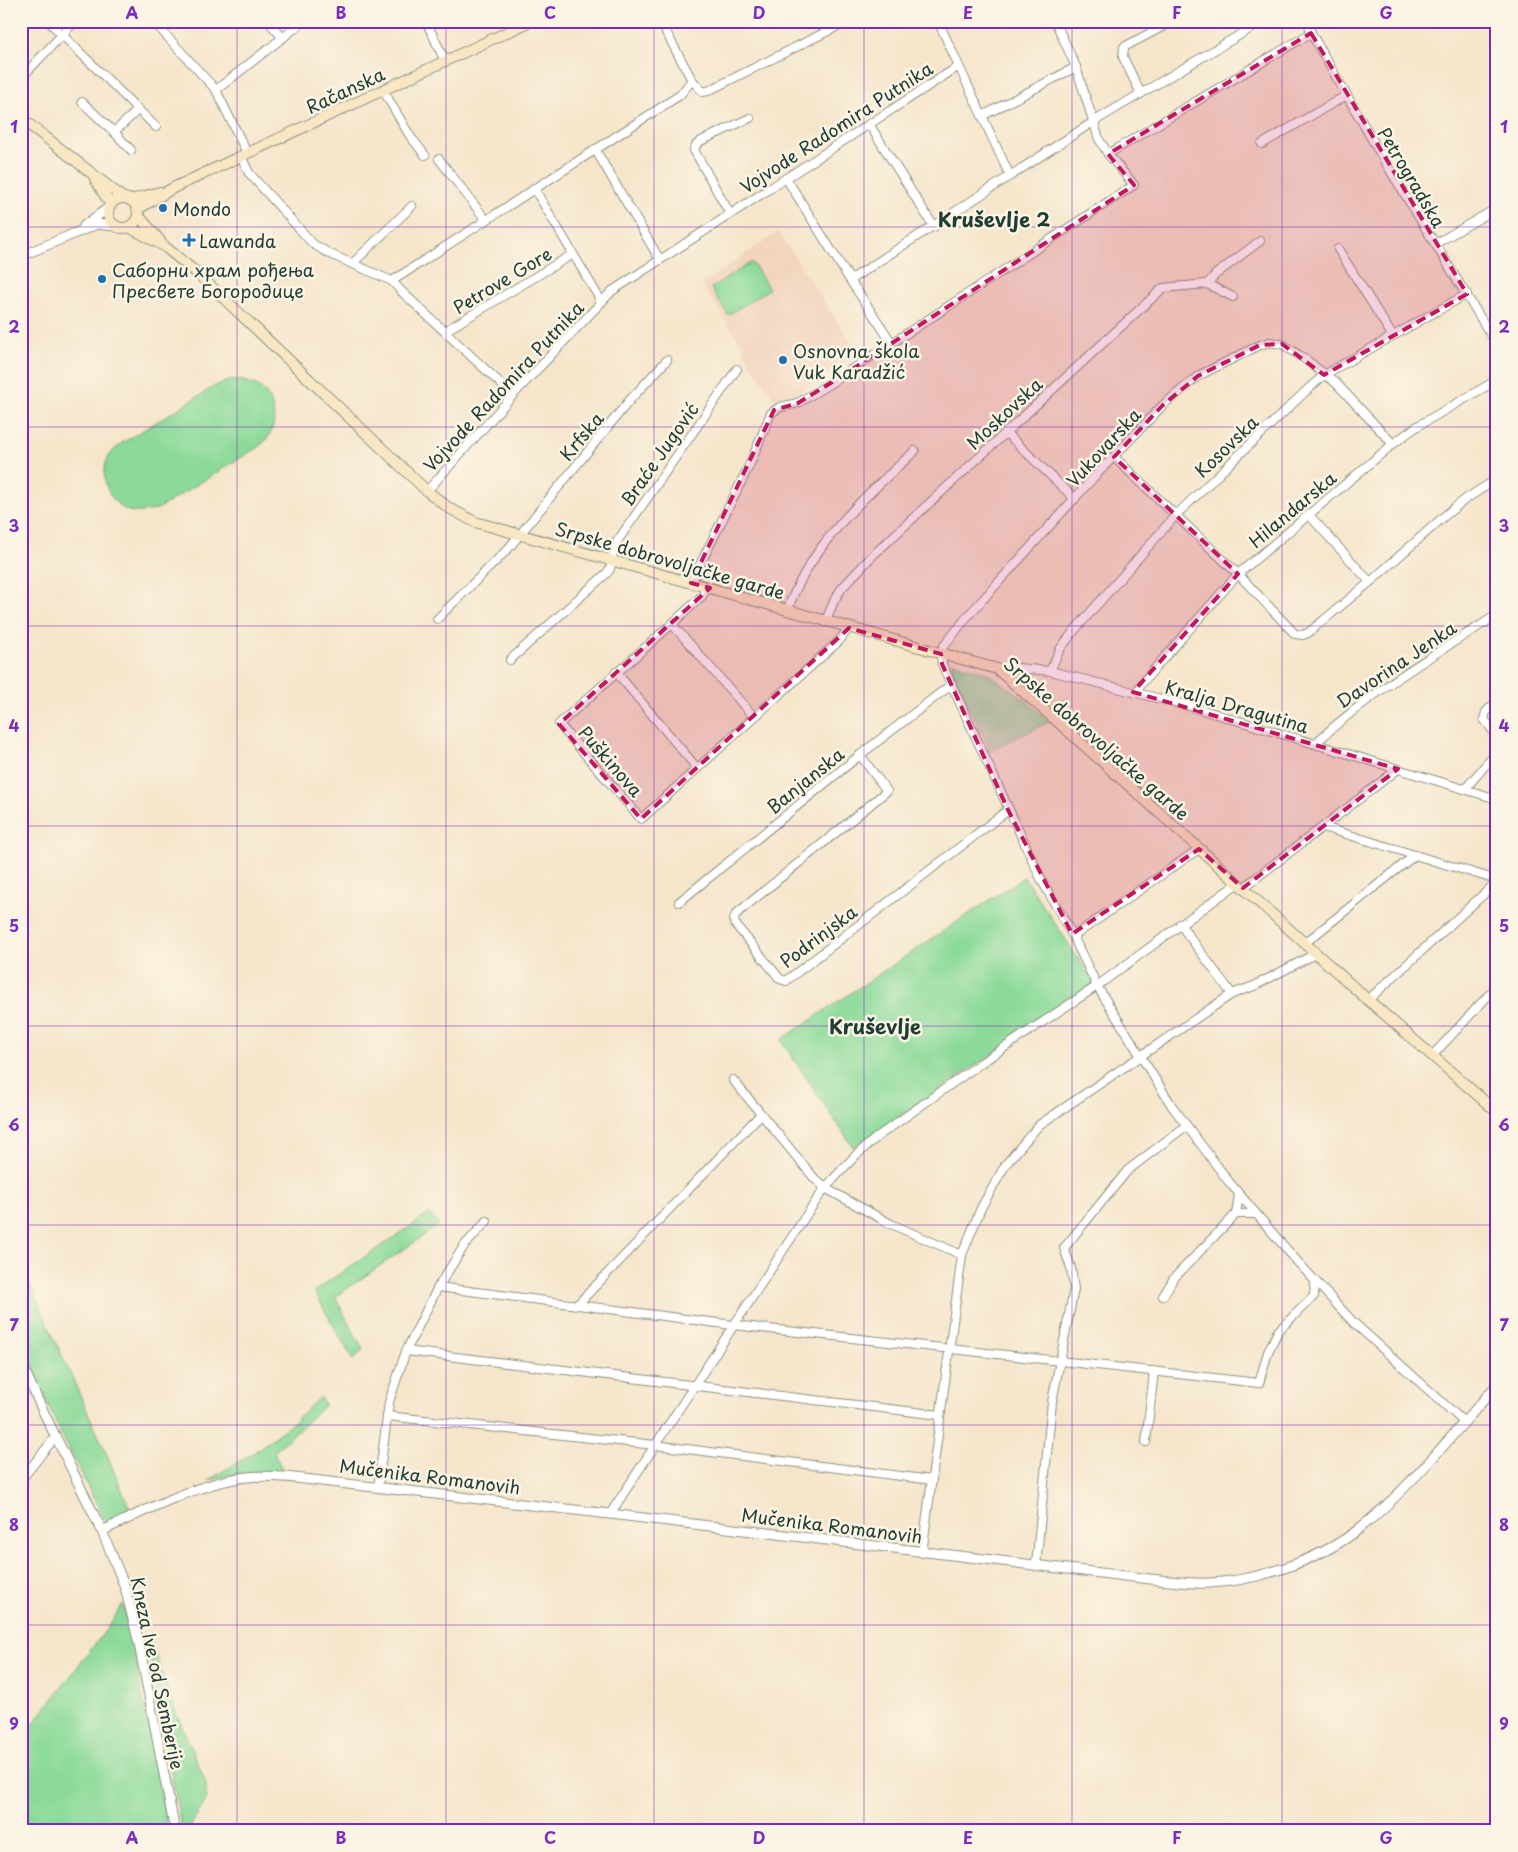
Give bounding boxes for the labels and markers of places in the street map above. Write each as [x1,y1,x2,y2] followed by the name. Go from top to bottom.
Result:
[173,195,231,222] place label: Mondo
[157,202,169,214] marker: Mondo
[199,227,276,254] place label: Lawanda
[183,234,195,246] marker: Lawanda
[112,256,315,304] place label: Саборни храм рођења Пресвете Богородице
[96,273,108,285] marker: Саборни храм рођења Пресвете Богородице
[793,337,920,385] place label: Osnovna škola Vuk Karadžić
[777,354,789,366] marker: Osnovna škola Vuk Karadžić

